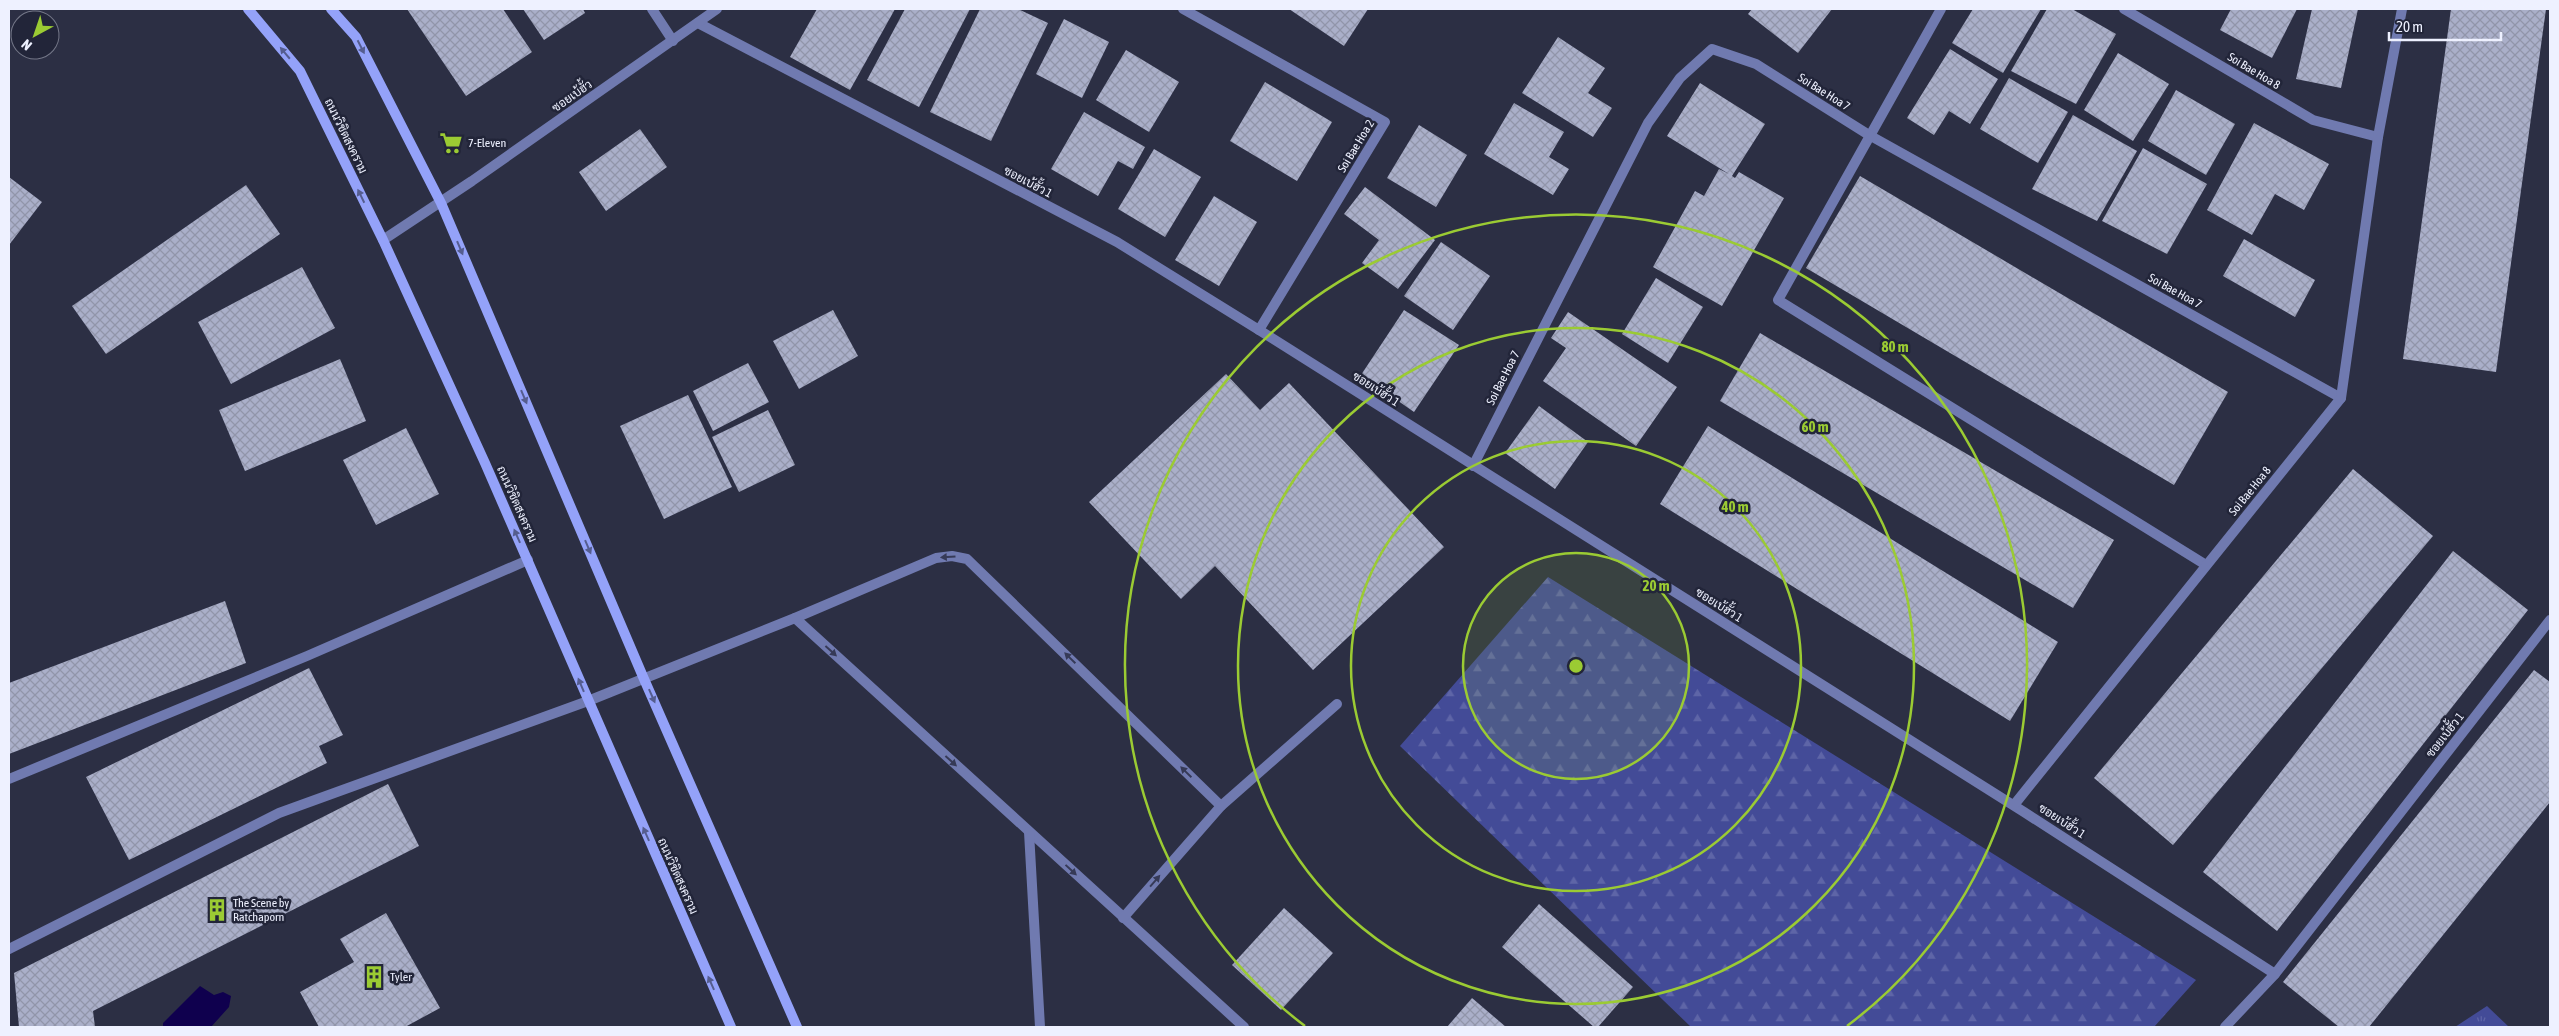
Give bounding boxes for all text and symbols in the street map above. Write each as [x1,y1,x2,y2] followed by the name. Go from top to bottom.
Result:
[10,10,60,60] north arrow
[2389,10,2502,42] scale bar
[2396,18,2423,35] text: 20 m
[18,36,35,54] text: N
[357,40,365,54] one-way arrow
[280,47,291,59] one-way arrow
[2225,50,2283,92] street label: Soi Bae Hoa 8
[1795,70,1853,114] street label: Soi Bae Hoa 7
[547,74,595,115] street label: ซอยเบ้ฮั้ว
[322,96,370,176] street label: ถนนวิชิตสงคราม
[1335,117,1377,175] street label: Soi Bae Hoa 2
[438,130,464,156] supermarket icon: 7-Eleven
[468,136,506,150] place label: 7-Eleven
[1001,160,1057,201] street label: ซอยเบ้ฮั้ว 1
[357,189,365,203] one-way arrow
[457,241,465,255] one-way arrow
[2146,271,2204,312] street label: Soi Bae Hoa 7
[1882,338,1909,355] text: 80 m
[1483,348,1523,407] street label: Soi Bae Hoa 7
[1350,366,1404,409] street label: ซอยเบ้ฮั้ว 1
[520,390,528,405] one-way arrow
[1802,418,1829,435] text: 60 m
[2226,463,2274,518] street label: Soi Bae Hoa 8
[494,464,540,544] street label: ถนนวิชิตสงคราม
[1721,498,1749,515] text: 40 m
[513,529,521,543] one-way arrow
[584,540,592,554] one-way arrow
[939,554,955,562] one-way arrow
[1643,577,1670,594] text: 20 m
[1693,582,1747,625] street label: ซอยเบ้ฮั้ว 1
[825,645,837,657] one-way arrow
[1064,652,1076,664] one-way arrow
[1567,657,1585,675] centre of rings
[576,678,584,692] one-way arrow
[648,689,656,703] one-way arrow
[2420,707,2467,760] street label: ซอยเบ้ฮั้ว 1
[945,755,957,767] one-way arrow
[1180,766,1192,778] one-way arrow
[2036,798,2090,841] street label: ซอยเบ้ฮั้ว 1
[641,827,649,841] one-way arrow
[655,836,701,916] street label: ถนนวิชิตสงคราม
[1065,864,1077,876] one-way arrow
[1149,875,1160,887] one-way arrow
[233,896,289,924] place label: The Scene by Ratchaporn
[204,897,230,923] building icon: The Scene by Ratchaporn
[361,964,387,990] building icon: Tyler
[390,970,412,984] place label: Tyler
[707,976,715,990] one-way arrow

